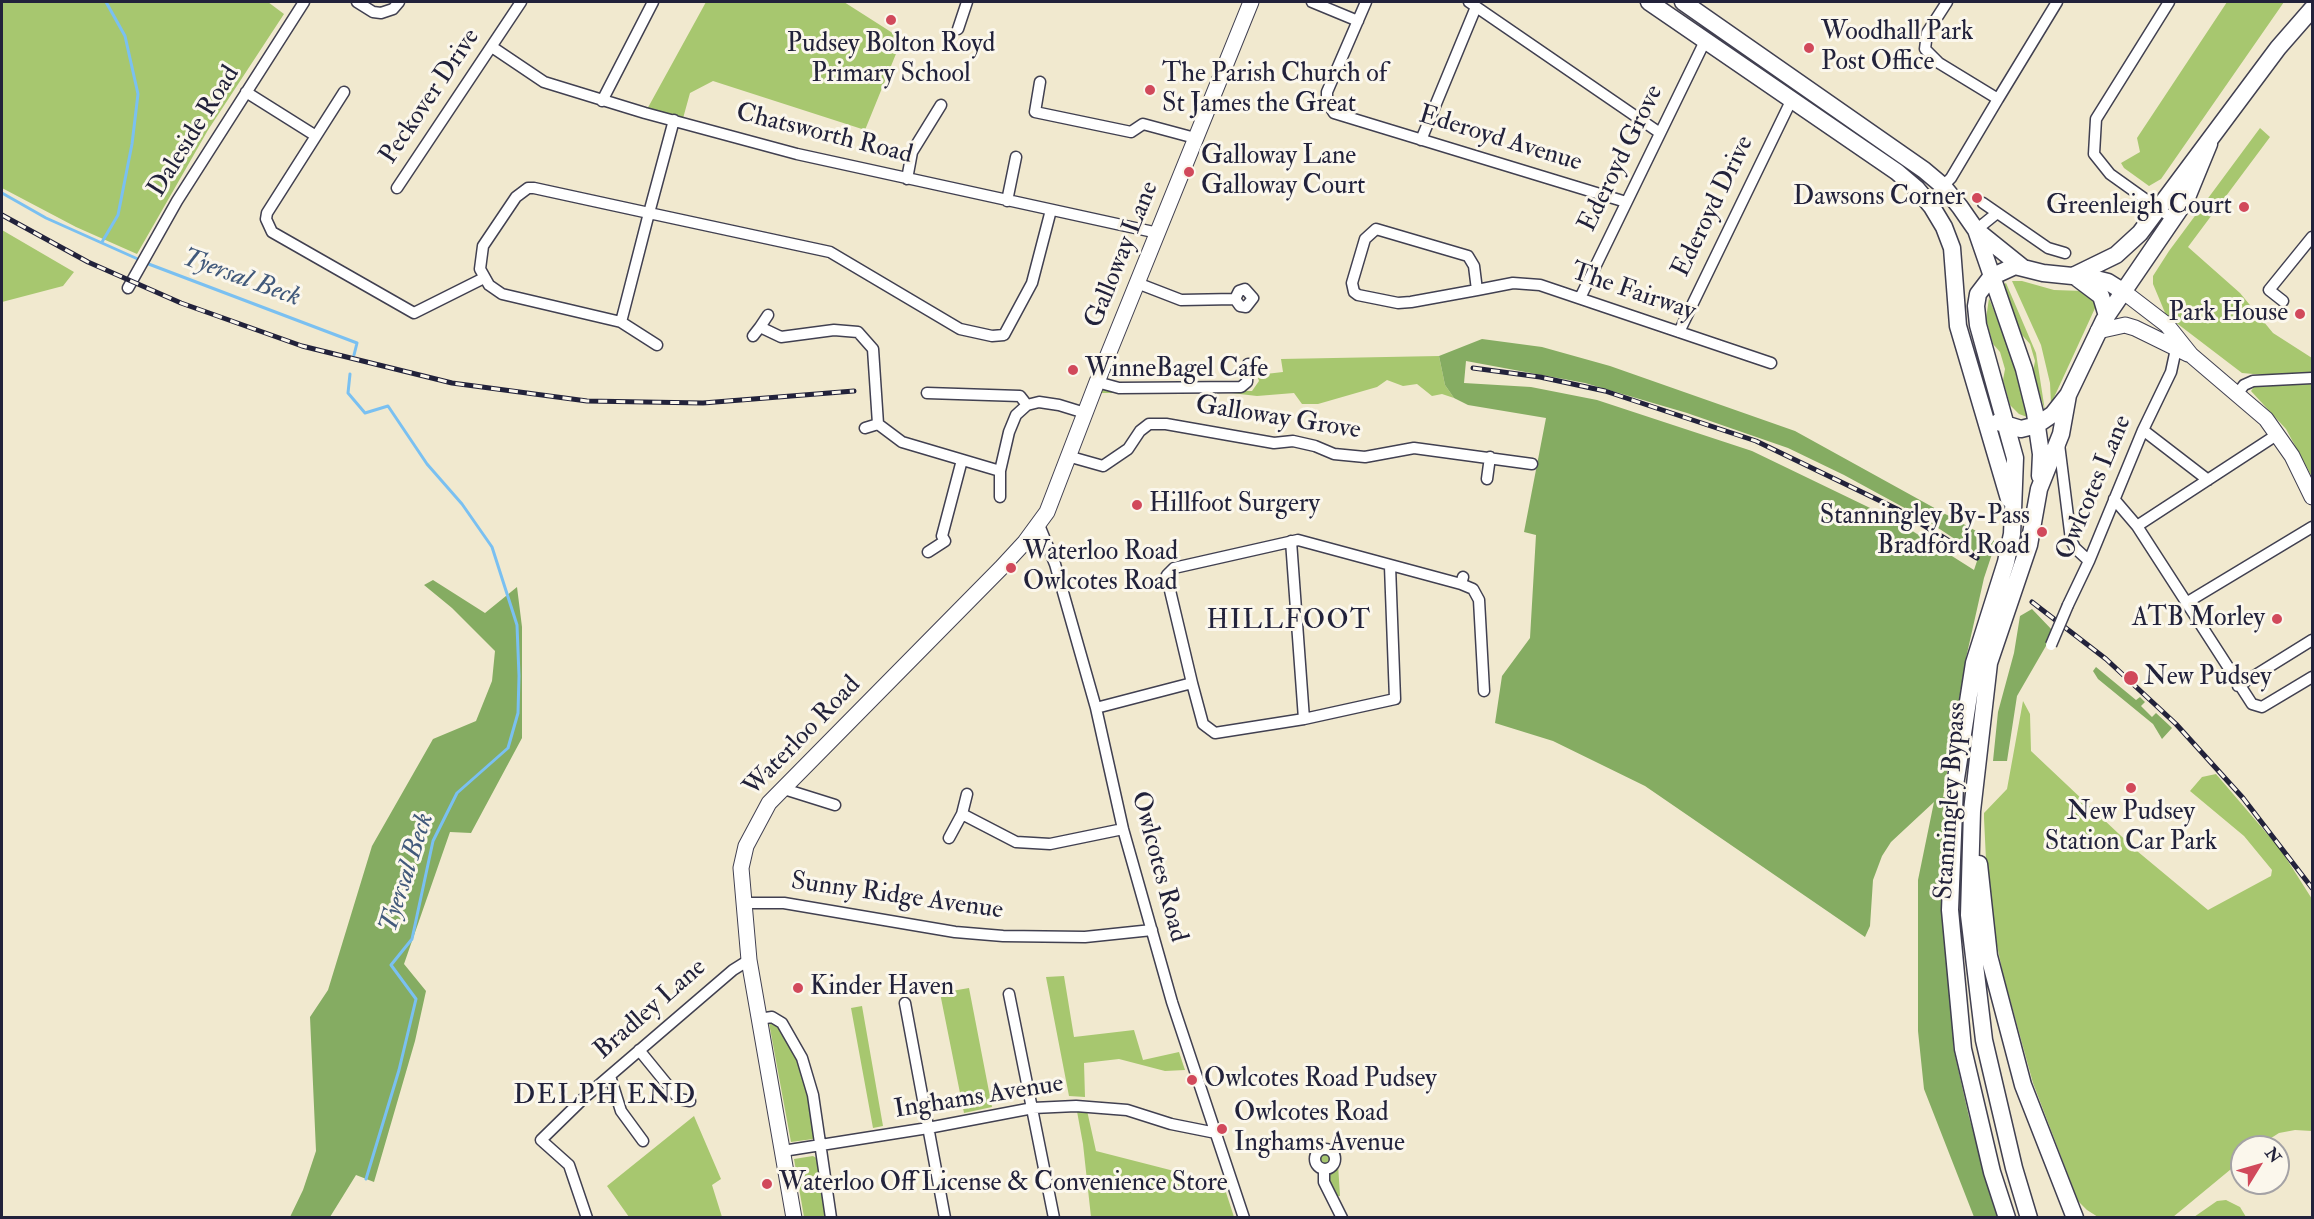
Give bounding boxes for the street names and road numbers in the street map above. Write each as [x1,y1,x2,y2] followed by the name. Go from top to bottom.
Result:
[374,23,488,171] street label: Peckover Drive
[142,61,248,203] street label: Daleside Road
[1573,81,1671,237] street label: Ederoyd Grove
[733,98,915,172] street label: Chatsworth Road
[1415,100,1585,180] street label: Ederoyd Avenue
[1666,131,1762,283] street label: Ederoyd Drive
[1079,177,1167,333] street label: Galloway Lane
[1566,257,1700,329] street label: The Fairway
[1193,391,1363,447] street label: Galloway Grove
[2051,411,2139,565] street label: Owlcotes Lane
[738,670,868,804] street label: Waterloo Road
[1930,701,1974,901] street label: Stanningley Bypass
[1123,788,1193,946] street label: Owlcotes Road
[789,867,1005,927] street label: Sunny Ridge Avenue
[589,953,713,1067] street label: Bradley Lane
[892,1069,1066,1127] street label: Inghams Avenue

